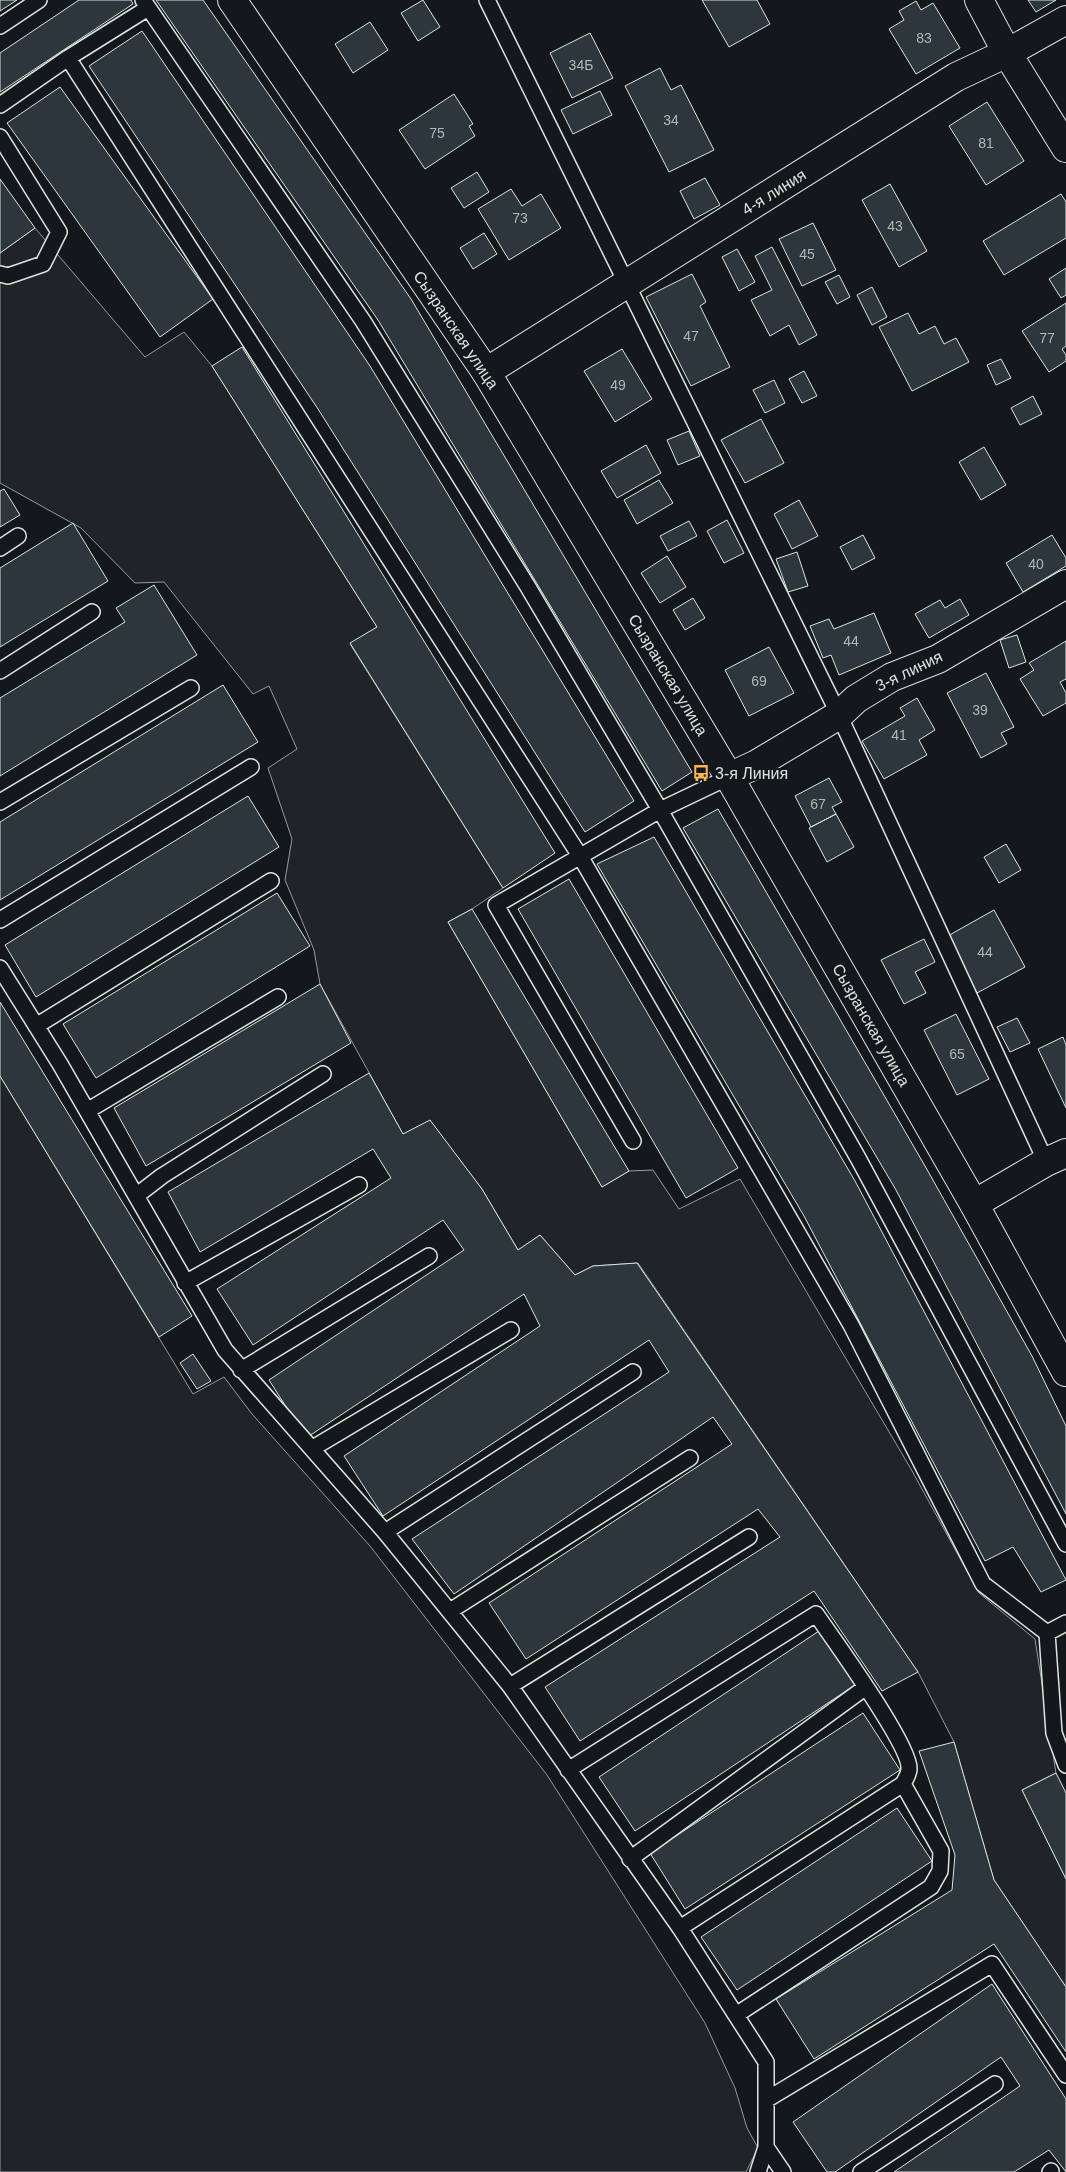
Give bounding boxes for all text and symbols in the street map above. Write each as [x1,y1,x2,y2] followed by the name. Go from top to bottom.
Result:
[916,30,932,46] house number: 83
[569,57,593,73] house number: 34Б
[663,112,679,128] house number: 34
[429,125,445,141] house number: 75
[978,135,994,151] house number: 81
[739,166,809,218] street label: 4-я линия
[512,210,528,226] house number: 73
[887,218,903,234] house number: 43
[799,246,815,262] house number: 45
[410,268,502,392] street label: Сызранская улица
[683,328,699,344] house number: 47
[1039,330,1055,346] house number: 77
[610,377,626,393] house number: 49
[1028,556,1044,572] house number: 40
[625,611,711,739] street label: Сызранская улица
[843,633,859,649] house number: 44
[873,648,945,694] street label: 3-я линия
[751,673,767,689] house number: 69
[972,702,988,718] house number: 39
[891,727,907,743] house number: 41
[691,763,711,783] bus stop icon: 3-я Линия
[715,765,788,782] place label: 3-я Линия
[810,796,826,812] house number: 67
[977,944,993,960] house number: 44
[829,961,913,1089] street label: Сызранская улица
[949,1046,965,1062] house number: 65

